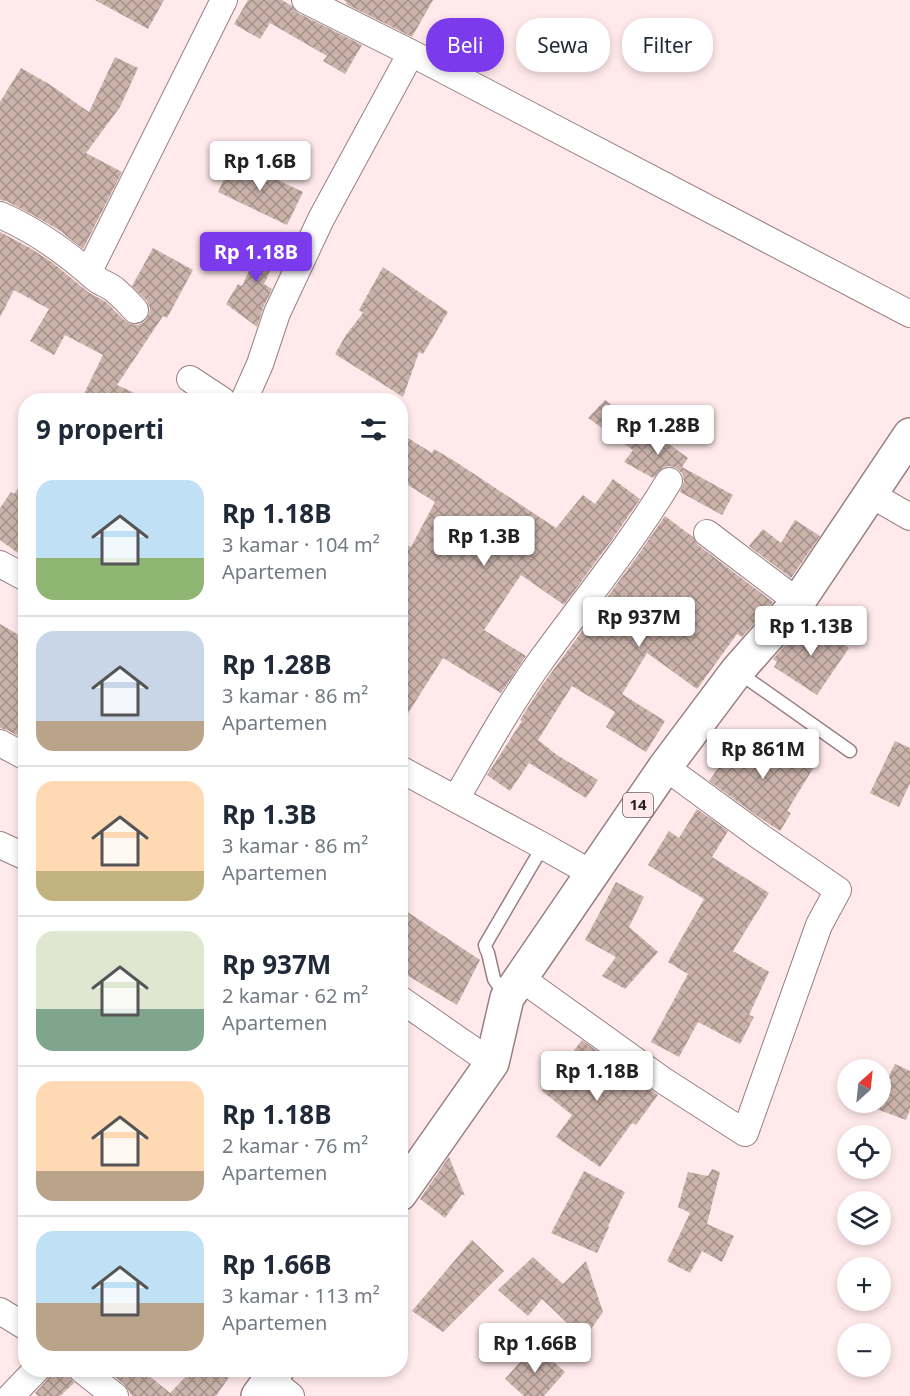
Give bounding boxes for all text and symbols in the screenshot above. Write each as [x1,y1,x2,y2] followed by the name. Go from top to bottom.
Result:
[426,18,504,72] chip: Beli
[516,18,610,72] chip: Sewa
[622,18,713,72] chip: Filter
[205,141,315,192] pin: Rp 1.6B
[224,147,296,174] text: Rp 1.6B
[194,232,318,283] pin: Rp 1.18B
[214,238,298,265] text: Rp 1.18B
[596,405,720,456] pin: Rp 1.28B
[36,411,164,447] text: 9 properti
[616,411,700,438] text: Rp 1.28B
[357,413,390,446] icon: filters
[222,495,331,531] text: Rp 1.18B
[84,504,156,576] icon: home
[429,516,539,567] pin: Rp 1.3B
[448,522,520,549] text: Rp 1.3B
[222,531,380,558] text: 3 kamar · 104 m²
[222,558,327,585] text: Apartemen
[584,597,694,648] pin: Rp 937M
[597,603,681,630] text: Rp 937M
[749,606,873,657] pin: Rp 1.13B
[769,612,853,639] text: Rp 1.13B
[222,646,331,682] text: Rp 1.28B
[84,655,156,727] icon: home
[222,682,368,709] text: 3 kamar · 86 m²
[222,709,327,736] text: Apartemen
[708,729,818,780] pin: Rp 861M
[721,735,805,762] text: Rp 861M
[623,793,653,817] road number: 14
[222,796,317,832] text: Rp 1.3B
[84,805,156,877] icon: home
[222,832,368,859] text: 3 kamar · 86 m²
[222,859,327,886] text: Apartemen
[222,946,331,982] text: Rp 937M
[84,955,156,1027] icon: home
[222,982,368,1009] text: 2 kamar · 62 m²
[222,1009,327,1036] text: Apartemen
[535,1051,659,1102] pin: Rp 1.18B
[555,1057,639,1084] text: Rp 1.18B
[837,1059,891,1113] north arrow
[837,1059,891,1377] map controls
[222,1096,331,1132] text: Rp 1.18B
[84,1105,156,1177] icon: home
[837,1125,891,1179] button: locate
[222,1132,368,1159] text: 2 kamar · 76 m²
[222,1159,327,1186] text: Apartemen
[837,1191,891,1245] button: layers
[222,1246,331,1282] text: Rp 1.66B
[84,1255,156,1327] icon: home
[837,1257,891,1311] button: +
[222,1282,380,1309] text: 3 kamar · 113 m²
[222,1309,327,1336] text: Apartemen
[473,1323,597,1374] pin: Rp 1.66B
[837,1323,891,1377] button: −
[493,1329,577,1356] text: Rp 1.66B

